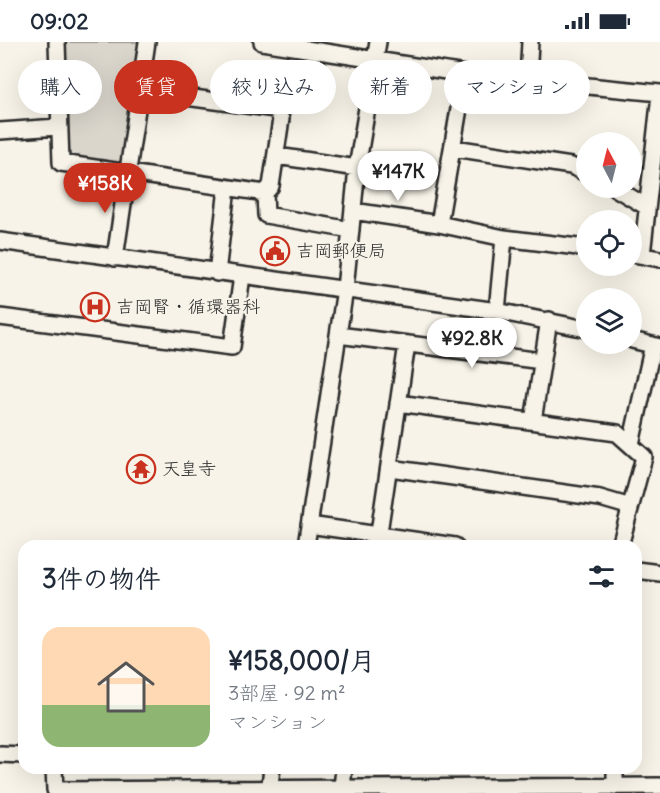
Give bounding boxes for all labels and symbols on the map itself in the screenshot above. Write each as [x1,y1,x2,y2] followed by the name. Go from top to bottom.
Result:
[576,132,642,198] north arrow
[356,151,440,202] pin: ¥147K
[63,163,147,214] pin: ¥158K
[259,235,291,267] public building icon: 吉岡郵便局
[296,239,386,262] place label: 吉岡郵便局
[79,291,111,323] hospital icon: 吉岡腎・循環器科
[116,295,260,318] place label: 吉岡腎・循環器科
[423,318,521,369] pin: ¥92.8K
[125,453,157,485] temple icon: 天皇寺
[162,457,216,480] place label: 天皇寺

